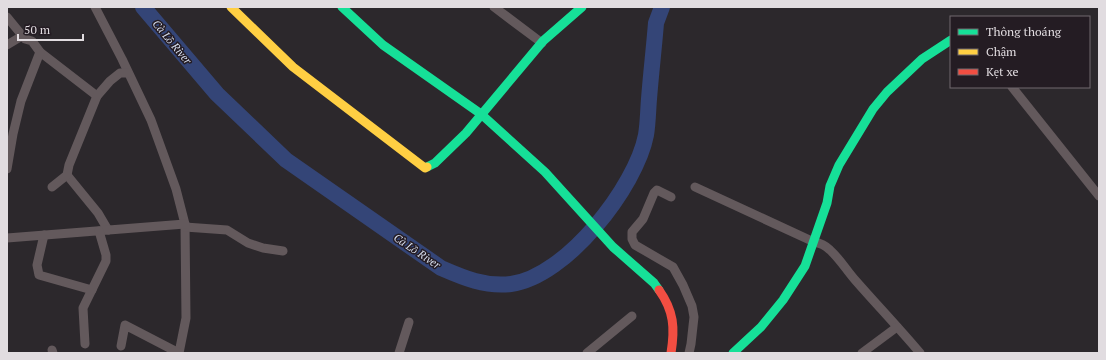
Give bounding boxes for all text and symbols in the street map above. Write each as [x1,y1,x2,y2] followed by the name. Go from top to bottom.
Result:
[18,16,83,42] scale bar
[950,16,1090,88] legend
[149,17,195,68] water label: Cà Lồ River
[24,22,51,37] text: 50 m
[986,24,1062,39] text: Thông thoáng
[986,44,1017,59] text: Chậm
[986,64,1019,79] text: Kẹt xe
[391,230,444,272] water label: Cà Lồ River

